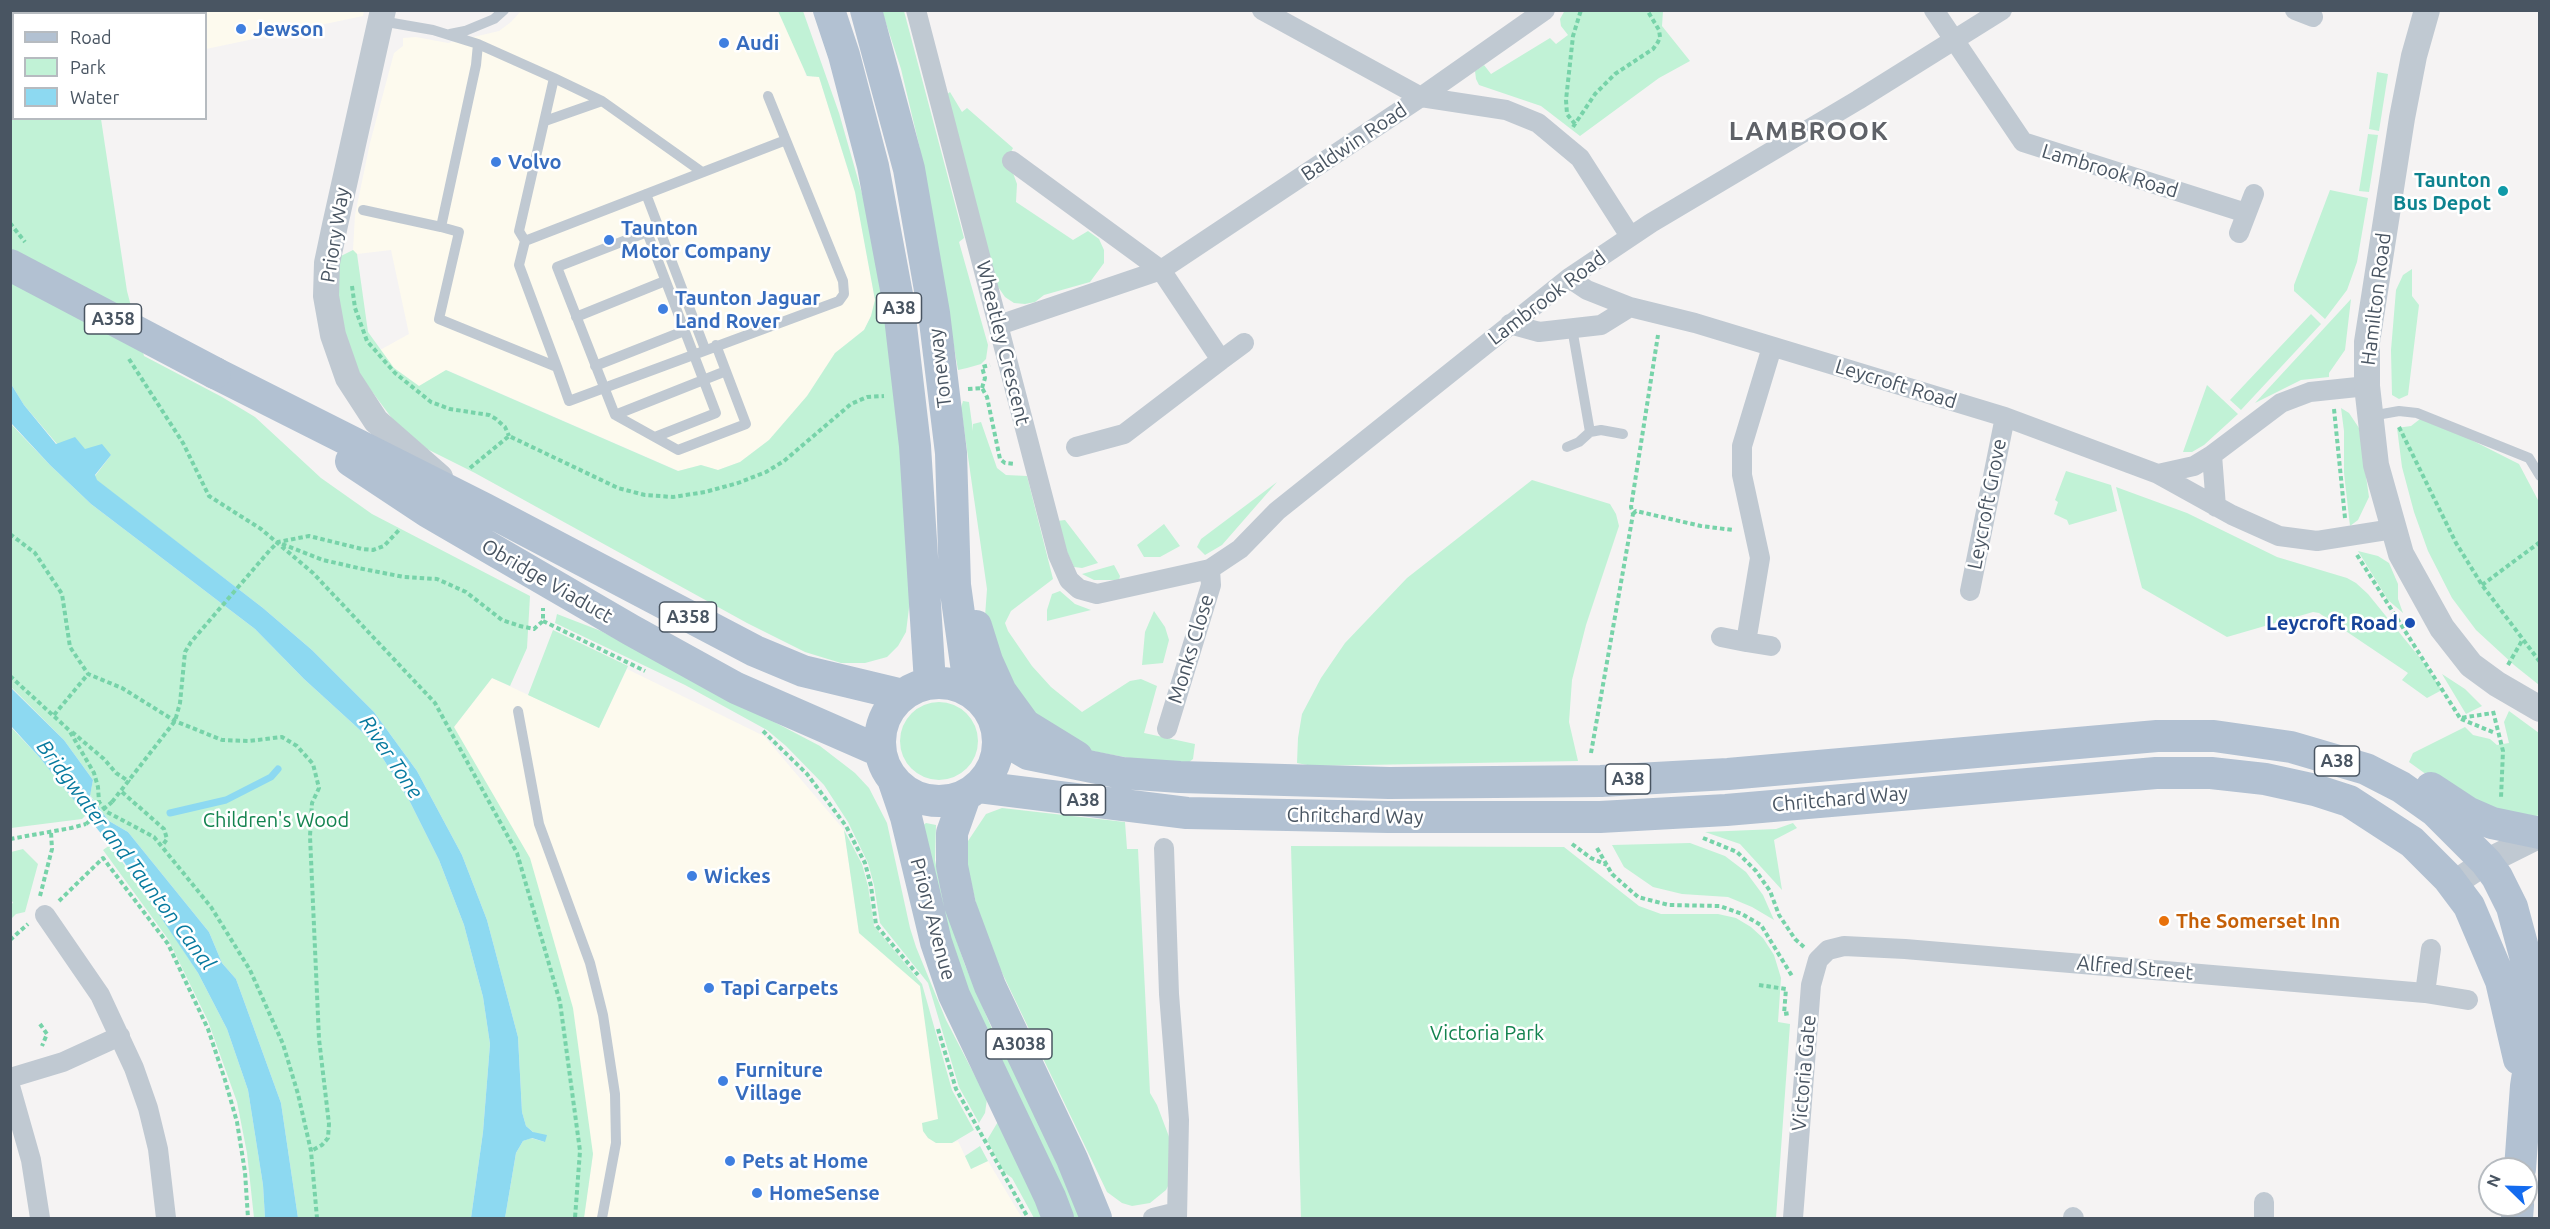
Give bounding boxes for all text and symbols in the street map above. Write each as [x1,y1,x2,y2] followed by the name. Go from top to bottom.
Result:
[12,12,207,120] legend
[253,17,324,41] place label: Jewson
[234,22,248,36] marker: Jewson
[70,27,112,47] text: Road
[736,31,779,55] place label: Audi
[717,36,731,50] marker: Audi
[70,57,106,77] text: Park
[70,87,119,107] text: Water
[1297,98,1411,186] street label: Baldwin Road
[1729,115,1889,147] district label: LAMBROOK
[2039,139,2181,203] street label: Lambrook Road
[508,150,561,174] place label: Volvo
[489,155,503,169] marker: Volvo
[2393,168,2491,215] place label: Taunton Bus Depot
[2496,184,2510,198] marker: Taunton Bus Depot
[316,186,354,284] street label: Priory Way
[621,216,771,263] place label: Taunton Motor Company
[2356,231,2396,367] street label: Hamilton Road
[602,233,616,247] marker: Taunton Motor Company
[1483,246,1611,350] street label: Lambrook Road
[971,258,1035,428] street label: Wheatley Crescent
[675,286,821,333] place label: Taunton Jaguar Land Rover
[876,293,922,323] road number: A38
[656,302,670,316] marker: Taunton Jaguar Land Rover
[84,304,142,334] road number: A358
[923,327,957,409] street label: Toneway
[1832,354,1960,414] street label: Leycroft Road
[1963,437,2011,571] street label: Leycroft Grove
[477,534,617,628] street label: Obridge Viaduct
[1163,592,1219,706] street label: Monks Close
[660,602,716,632] road number: A358
[2266,611,2398,635] place label: Leycroft Road
[2403,616,2417,630] marker: Leycroft Road
[354,711,428,803] water label: River Tone
[31,735,221,975] water label: Bridgwater and Taunton Canal
[2314,746,2360,776] road number: A38
[1606,764,1650,794] road number: A38
[1771,781,1909,817] street label: Chritchard Way
[1060,785,1106,815] road number: A38
[1286,803,1424,829] street label: Chritchard Way
[203,808,349,832] park label: Children's Wood
[905,855,961,983] street label: Priory Avenue
[704,864,771,888] place label: Wickes
[685,869,699,883] marker: Wickes
[2176,909,2340,933] place label: The Somerset Inn
[2157,914,2171,928] marker: The Somerset Inn
[2076,951,2194,985] street label: Alfred Street
[721,976,838,1000] place label: Tapi Carpets
[702,981,716,995] marker: Tapi Carpets
[1787,1014,1821,1132] street label: Victoria Gate
[1430,1021,1544,1045] park label: Victoria Park
[986,1029,1052,1059] road number: A3038
[735,1058,823,1105] place label: Furniture Village
[716,1074,730,1088] marker: Furniture Village
[742,1149,868,1173] place label: Pets at Home
[723,1154,737,1168] marker: Pets at Home
[2478,1157,2538,1217] north arrow
[2483,1172,2504,1190] text: N
[769,1181,880,1205] place label: HomeSense
[750,1186,764,1200] marker: HomeSense

